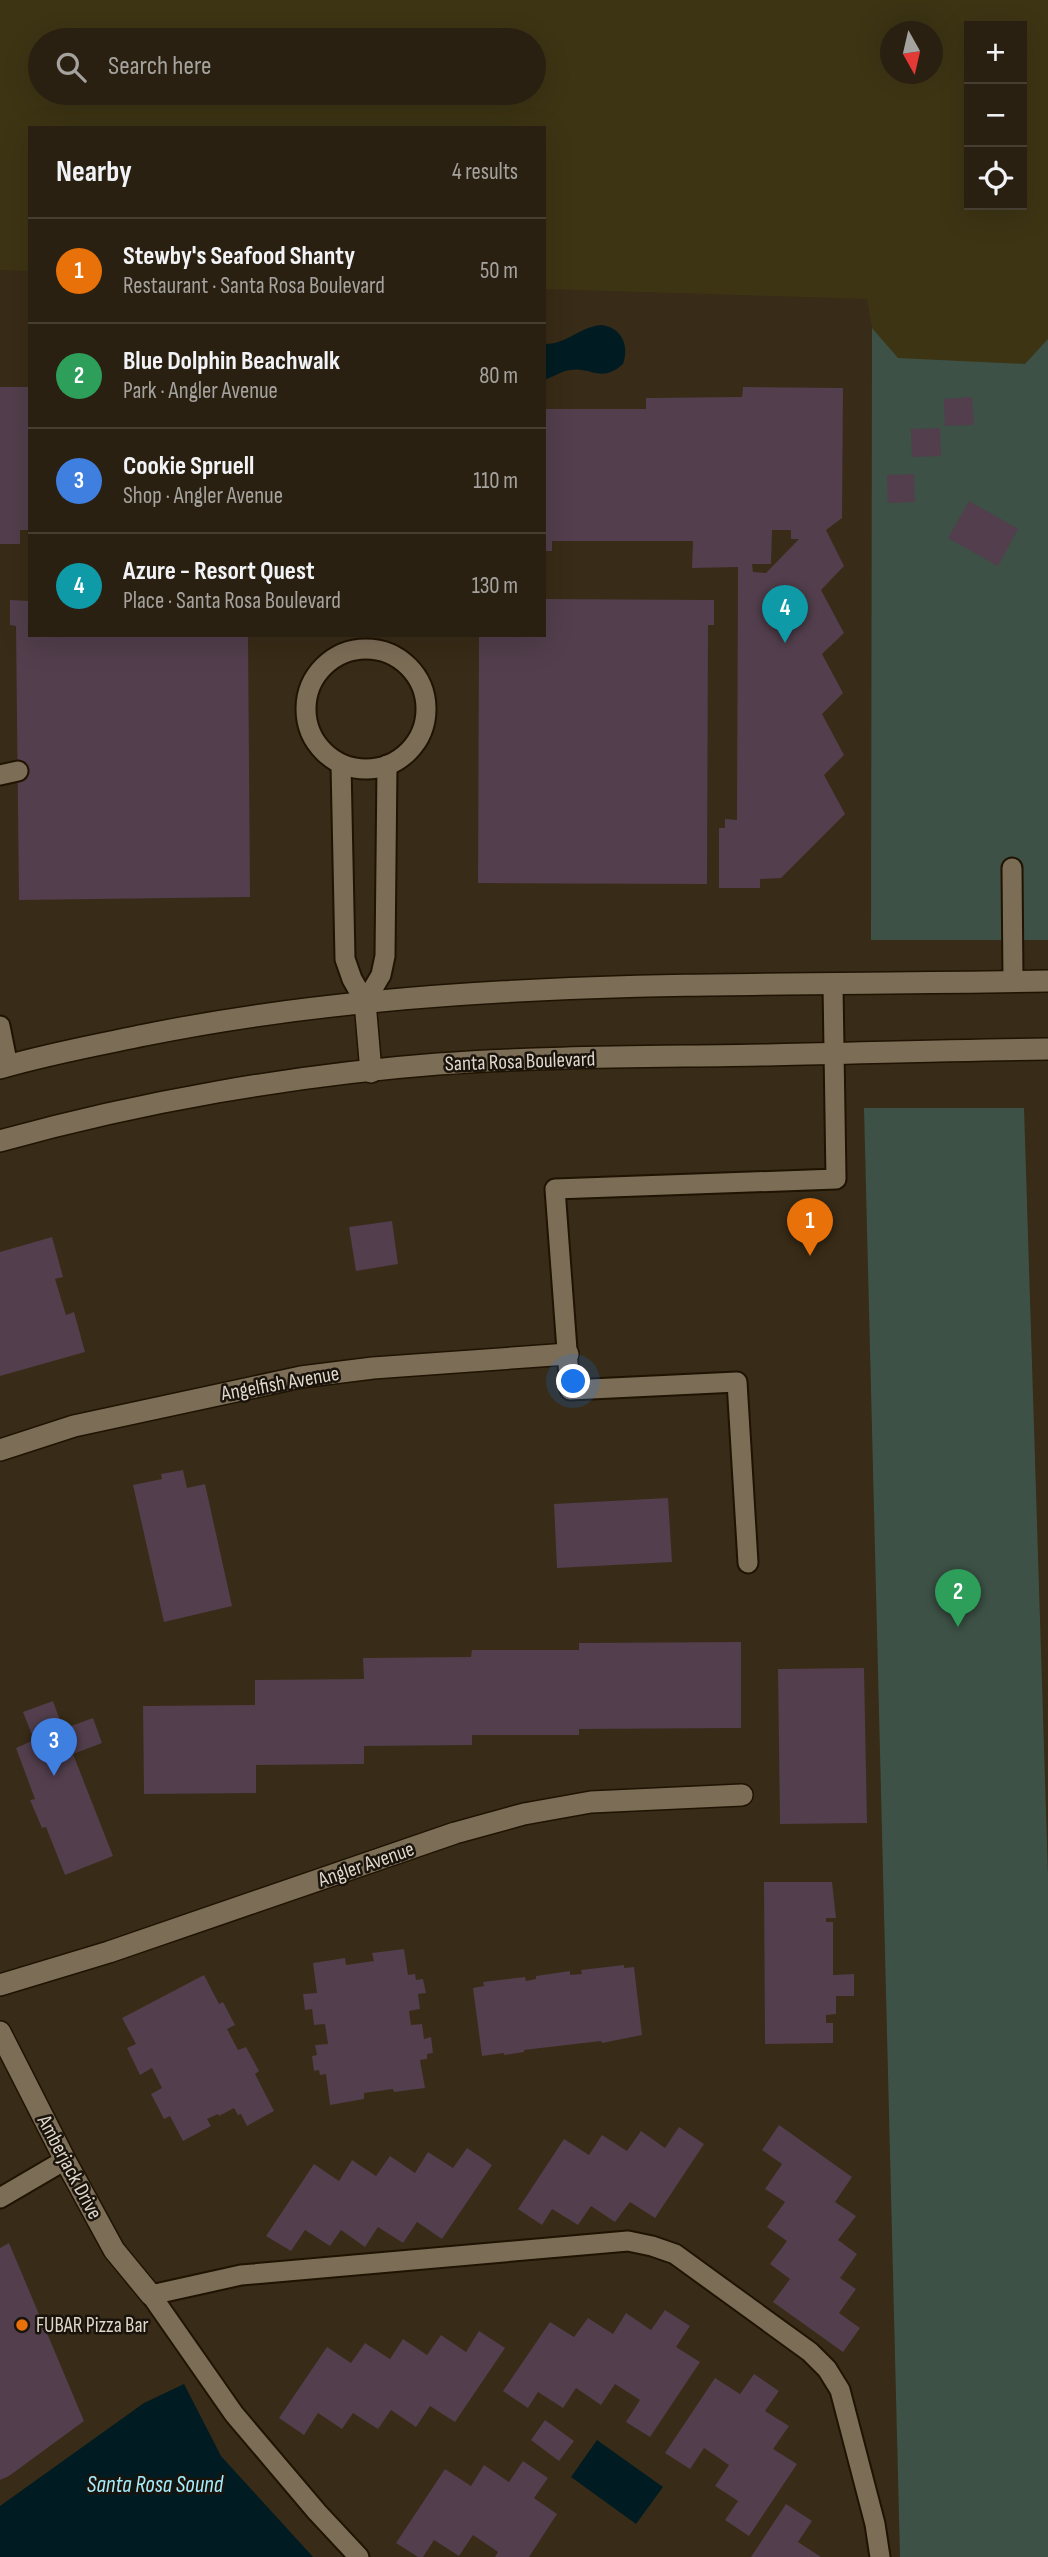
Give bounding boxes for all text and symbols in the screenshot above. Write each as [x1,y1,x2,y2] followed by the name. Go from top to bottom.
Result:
[880,21,943,84] north arrow
[964,21,1027,210] map controls
[964,21,1027,84] button: +
[28,28,546,105] search box
[52,48,90,86] icon: search
[108,51,211,82] text: Search here
[964,84,1027,147] button: −
[964,147,1027,210] button: locate
[56,154,132,190] text: Nearby
[452,158,518,186] text: 4 results
[123,241,355,272] text: Stewby's Seafood Shanty
[74,257,84,285] text: 1
[480,257,518,285] text: 50 m
[123,272,385,300] text: Restaurant · Santa Rosa Boulevard
[123,346,340,377] text: Blue Dolphin Beachwalk
[74,362,84,390] text: 2
[479,362,518,390] text: 80 m
[123,377,278,405] text: Park · Angler Avenue
[123,451,254,482] text: Cookie Spruell
[74,467,84,495] text: 3
[473,467,518,495] text: 110 m
[123,482,283,510] text: Shop · Angler Avenue
[123,556,314,587] text: Azure - Resort Quest
[74,572,84,600] text: 4
[472,572,518,600] text: 130 m
[762,585,808,643] pin: 4
[123,587,341,615] text: Place · Santa Rosa Boulevard
[444,1046,596,1077] street label: Santa Rosa Boulevard
[787,1198,833,1256] pin: 1
[218,1361,341,1406] street label: Angelfish Avenue
[556,1364,590,1398] your location
[935,1569,981,1627] pin: 2
[31,1718,77,1776] pin: 3
[314,1836,417,1893] street label: Angler Avenue
[31,2110,107,2224] street label: Amberjack Drive
[36,2313,149,2338] place label: FUBAR Pizza Bar
[14,2317,30,2333] marker: FUBAR Pizza Bar
[87,2471,224,2499] water label: Santa Rosa Sound

